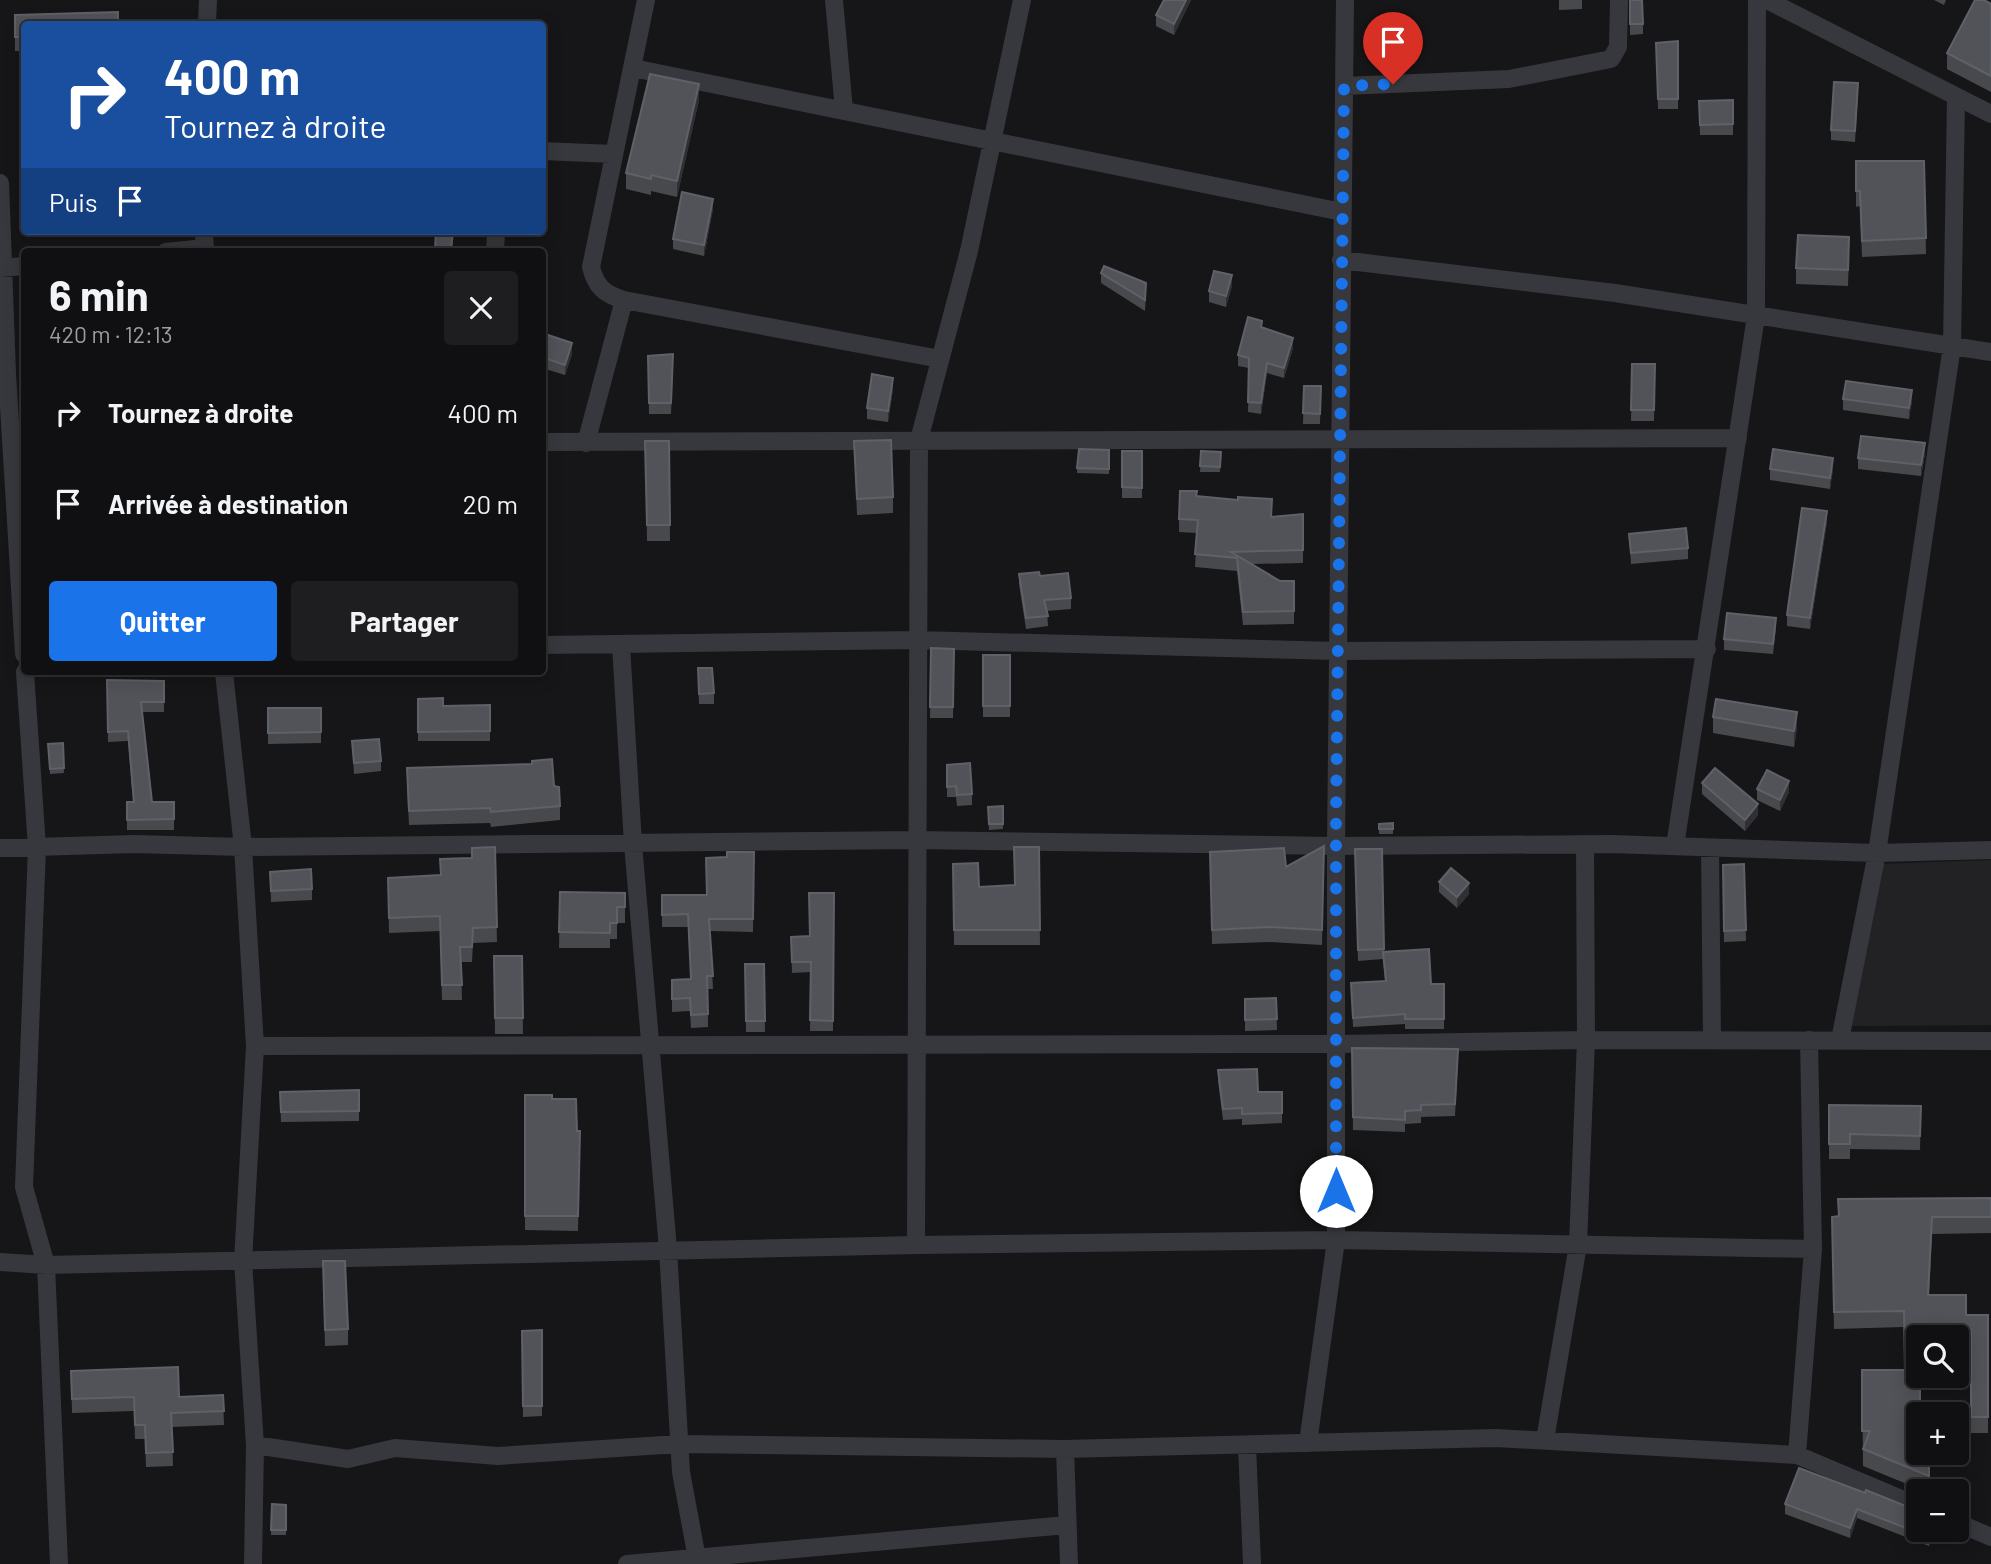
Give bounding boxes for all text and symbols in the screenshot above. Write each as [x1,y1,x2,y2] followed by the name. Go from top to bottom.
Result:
[1363,12.0,1423,84] pin
[1374,23,1412,61] icon: arrive
[164,46,300,105] text: 400 m
[49,49,140,140] icon: right
[164,106,386,144] text: Tournez à droite
[111,182,149,220] icon: arrive
[49,186,97,217] text: Puis
[49,269,149,319] text: 6 min
[444,271,518,345] button: close
[49,320,173,348] text: 420 m · 12:13
[49,394,87,432] icon: right
[108,397,293,428] text: Tournez à droite
[448,397,518,428] text: 400 m
[49,485,87,523] icon: arrive
[108,488,348,519] text: Arrivée à destination
[463,488,518,519] text: 20 m
[49,581,277,661] button: Quitter
[291,581,518,661] button: Partager
[1299,1154,1373,1228] position arrow
[1906,1325,1969,1542] map controls
[1906,1325,1969,1388] button: search
[1906,1402,1969,1465] button: +
[1906,1479,1969,1542] button: −

